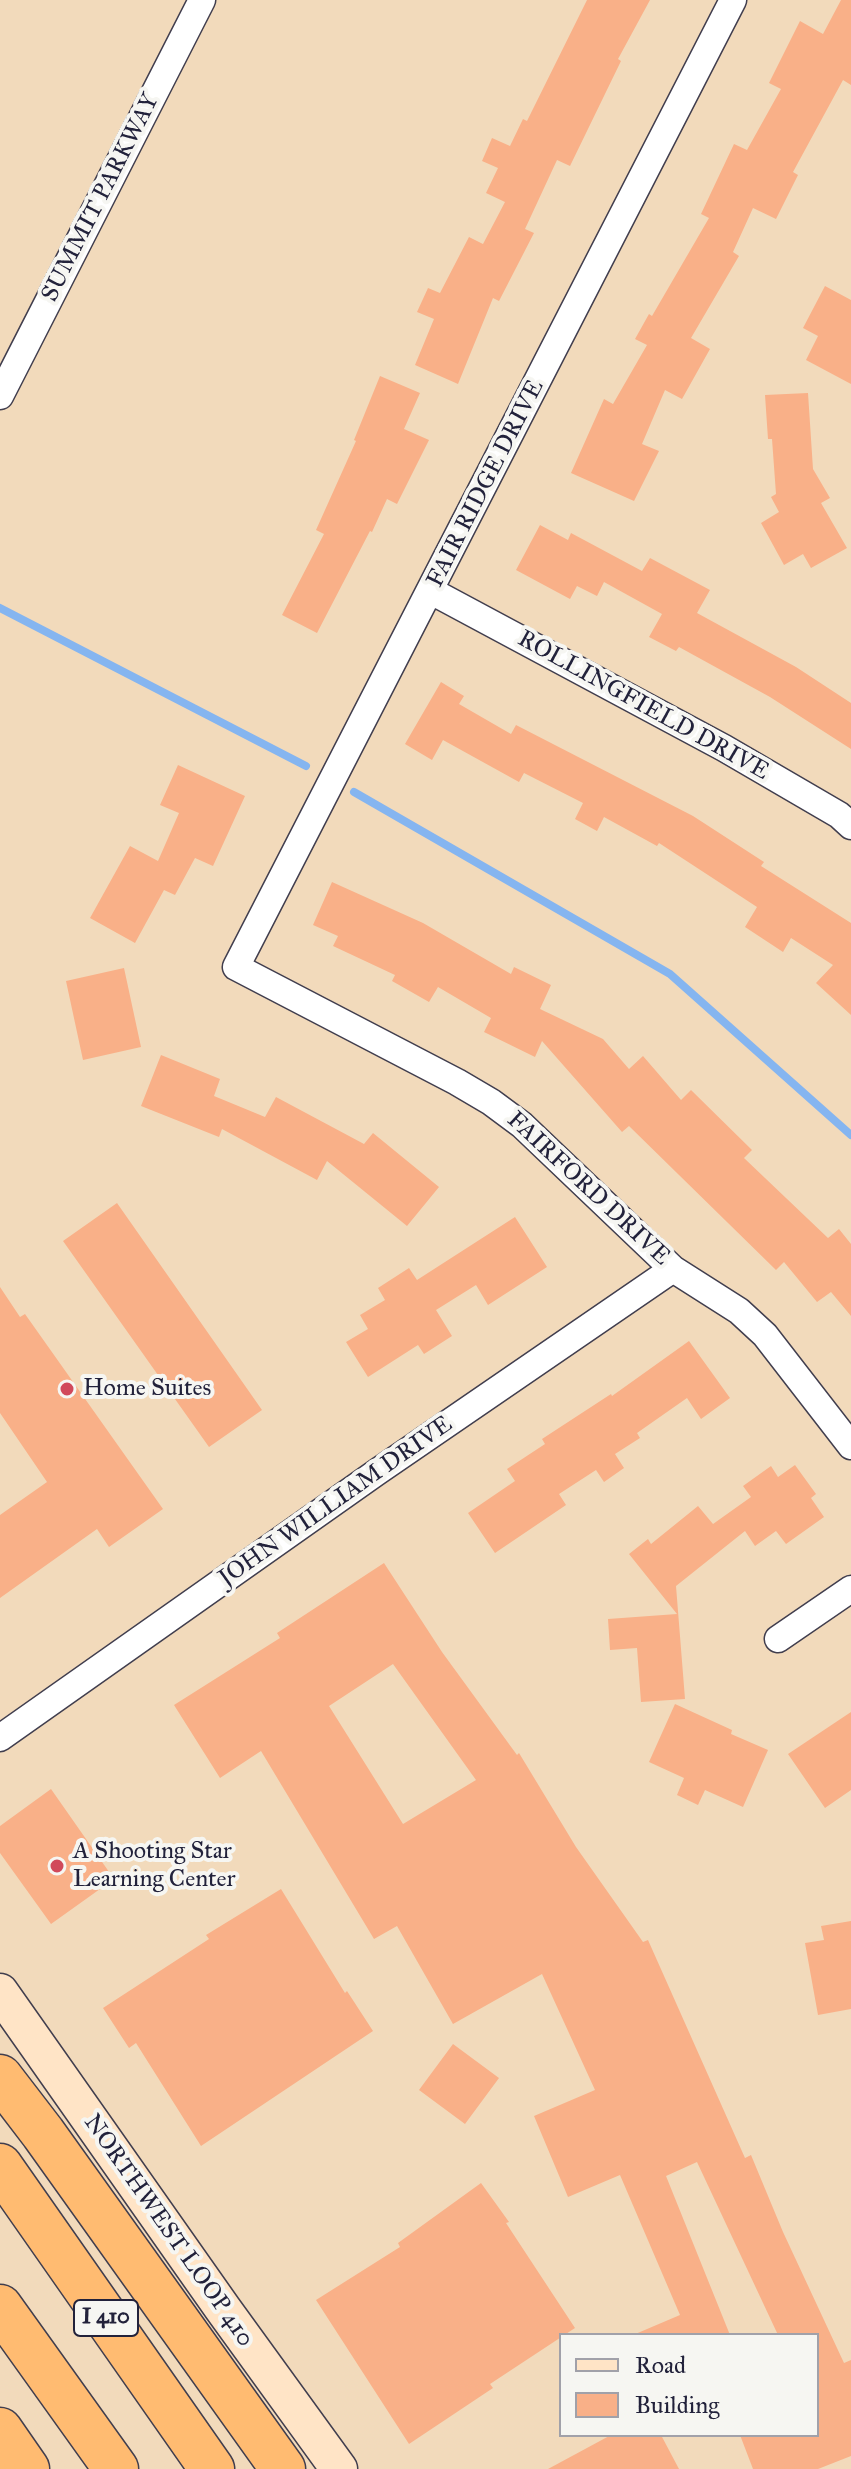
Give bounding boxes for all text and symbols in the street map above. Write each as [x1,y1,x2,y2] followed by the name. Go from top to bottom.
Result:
[36,89,166,307] street label: SUMMIT PARKWAY
[421,376,551,592] street label: FAIR RIDGE DRIVE
[512,625,774,787] street label: ROLLINGFIELD DRIVE
[501,1106,675,1272] street label: FAIRFORD DRIVE
[83,1375,211,1403] place label: Home Suites
[58,1380,76,1398] marker: Home Suites
[214,1410,458,1594] street label: JOHN WILLIAM DRIVE
[73,1838,236,1894] place label: A Shooting Star Learning Center
[48,1857,66,1875] marker: A Shooting Star Learning Center
[77,2109,259,2353] street label: NORTHWEST LOOP 410
[74,2300,138,2336] road number: I 410
[559,2333,819,2437] legend
[635,2350,686,2380] text: Road
[635,2390,720,2420] text: Building

